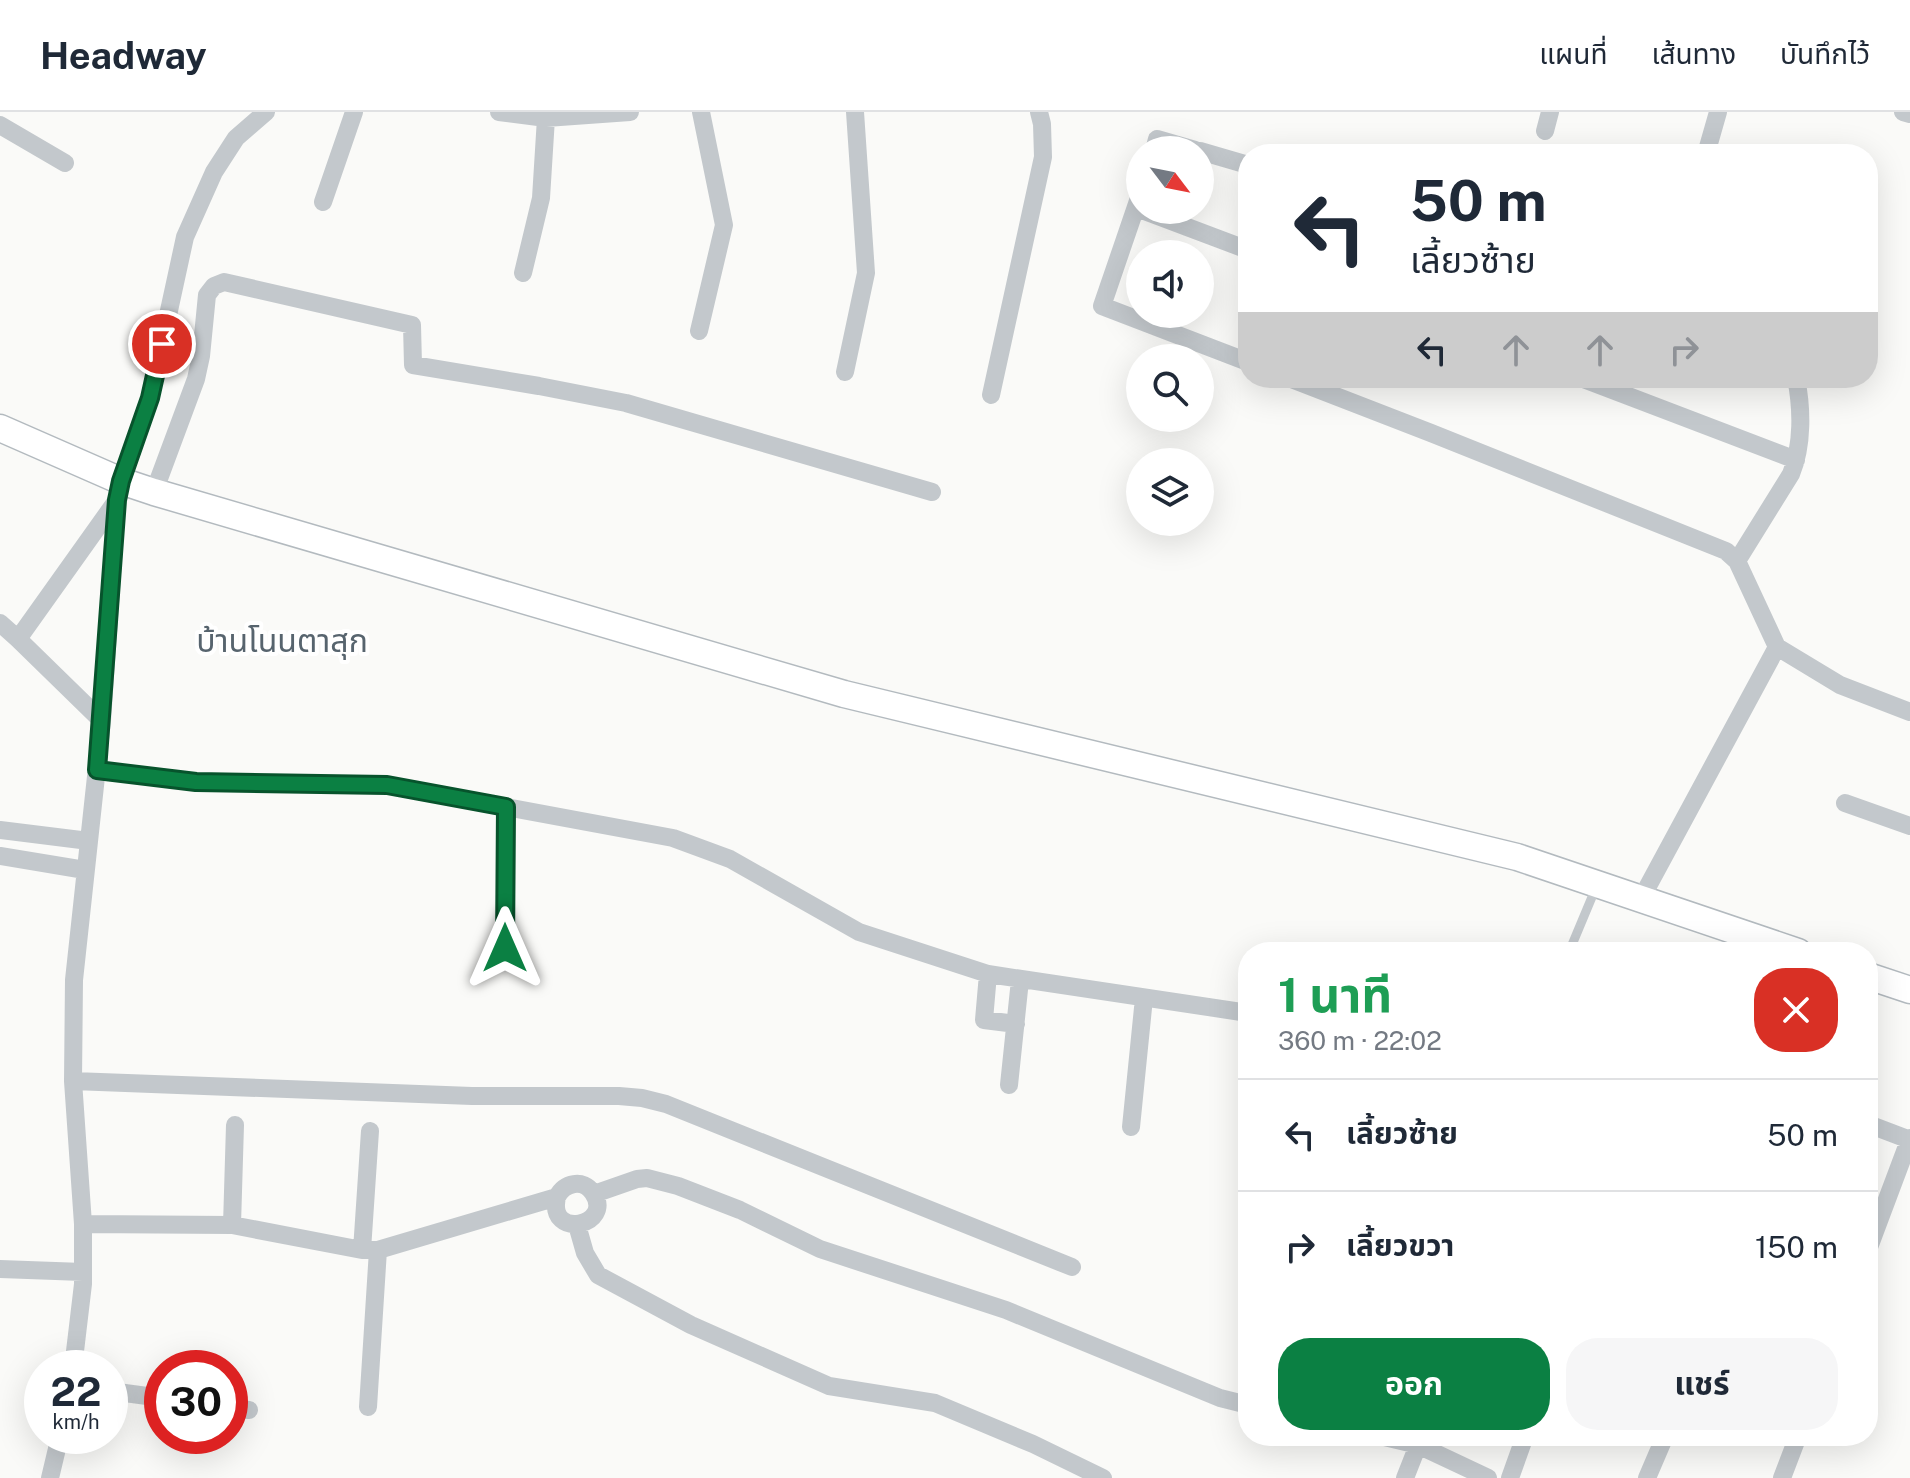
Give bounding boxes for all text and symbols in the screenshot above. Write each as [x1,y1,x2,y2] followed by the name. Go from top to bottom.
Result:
[40,33,207,78] text: Headway
[1539,37,1607,70] text: แผนที่
[1651,37,1736,70] text: เส้นทาง
[1780,37,1870,70] text: บันทึกไว้
[1126,136,1214,224] north arrow
[1126,136,1214,536] map controls
[1410,168,1547,234] text: 50 m
[1278,176,1382,280] icon: left
[1410,239,1536,281] text: เลี้ยวซ้าย
[1126,240,1214,328] button: sound
[128,310,196,378] pin
[140,322,184,366] icon: arrive
[1410,328,1454,372] icon: left
[1494,328,1538,372] icon: ahead
[1578,328,1622,372] icon: ahead
[1662,328,1706,372] icon: right
[1126,344,1214,432] button: search
[1126,448,1214,536] button: layers
[196,622,368,660] district label: บ้านโนนตาสุก
[463,906,547,990] position arrow
[1278,966,1392,1023] text: 1 นาที
[1754,968,1838,1052] button: close
[1278,1025,1442,1056] text: 360 m · 22:02
[1278,1113,1322,1157] icon: left
[1346,1115,1458,1151] text: เลี้ยวซ้าย
[1767,1117,1838,1153] text: 50 m
[1278,1225,1322,1269] icon: right
[1346,1227,1454,1263] text: เลี้ยวขวา
[1755,1229,1838,1265] text: 150 m
[1278,1338,1550,1430] button: ออก
[1566,1338,1838,1430] button: แชร์
[144,1350,248,1454] speed limit sign: 30
[51,1368,101,1415] text: 22
[52,1410,100,1434] text: km/h

